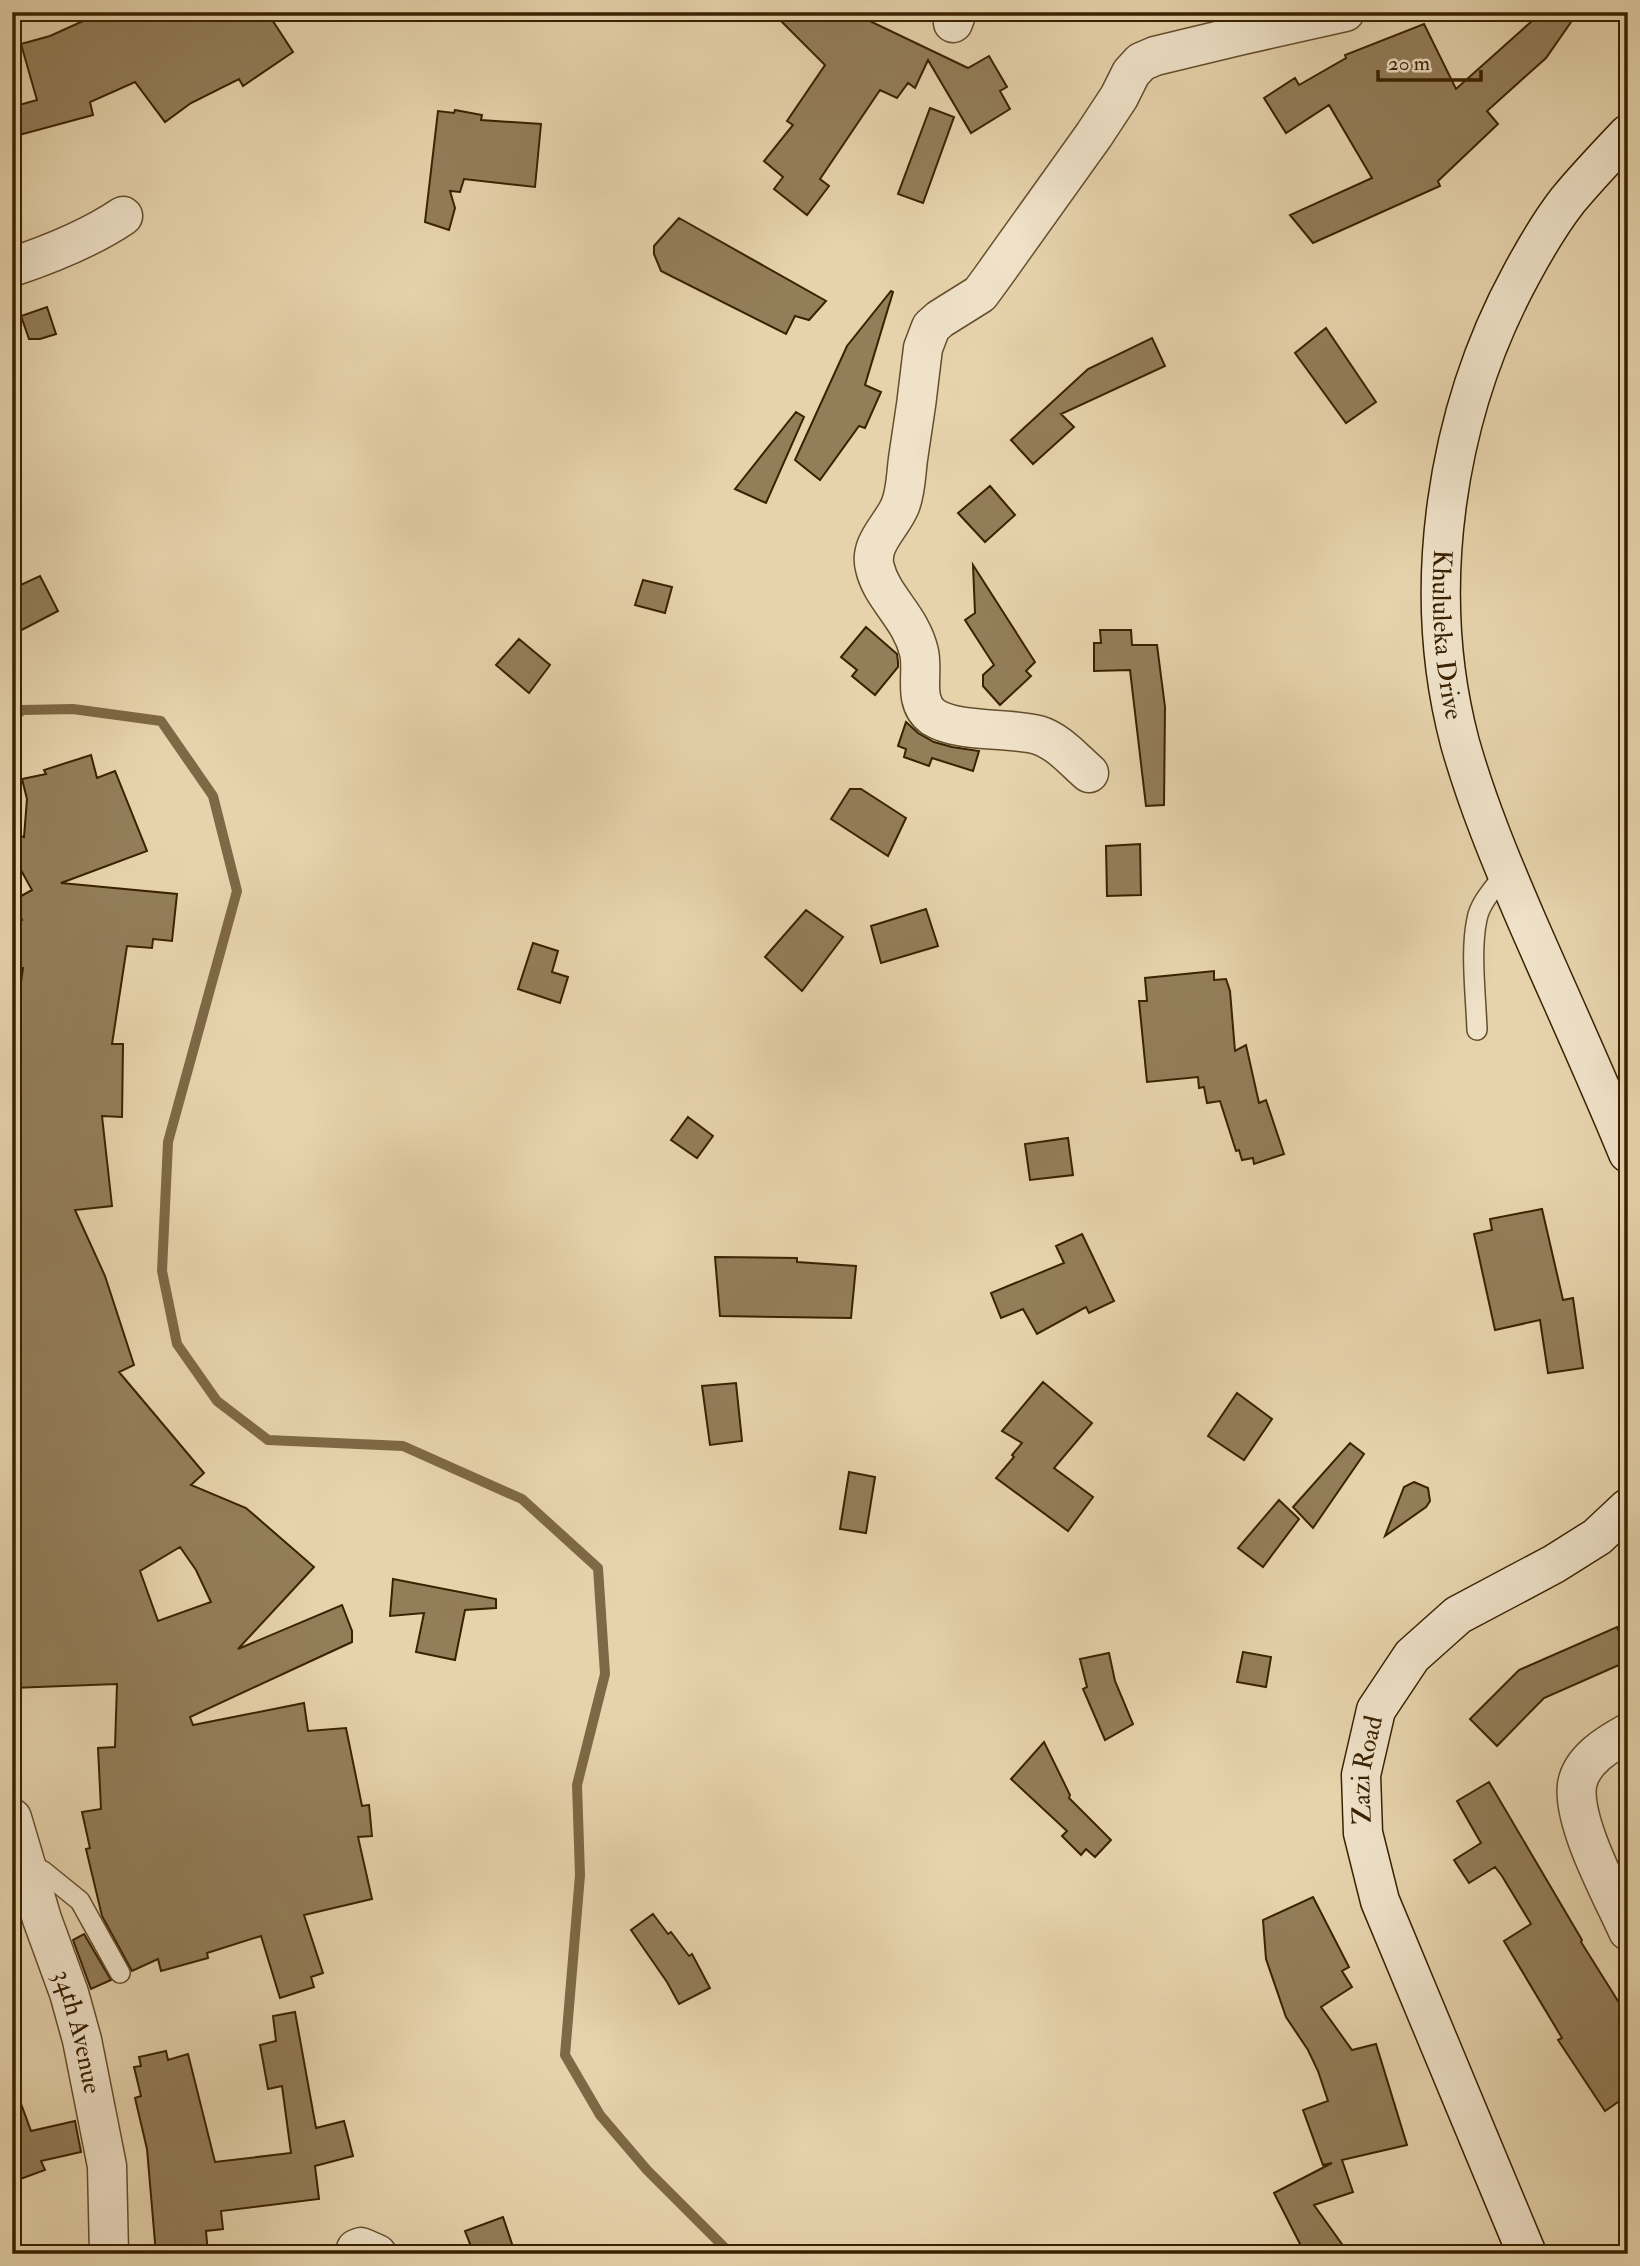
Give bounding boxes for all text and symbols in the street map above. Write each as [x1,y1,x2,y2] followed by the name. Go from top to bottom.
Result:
[1378,38,1481,82] scale bar
[1388,50,1430,77] text: 20 m
[1425,549,1470,723] street label: Khululeka Drive
[1345,1712,1390,1825] street label: Zazi Road
[46,1965,108,2097] street label: 34th Avenue

